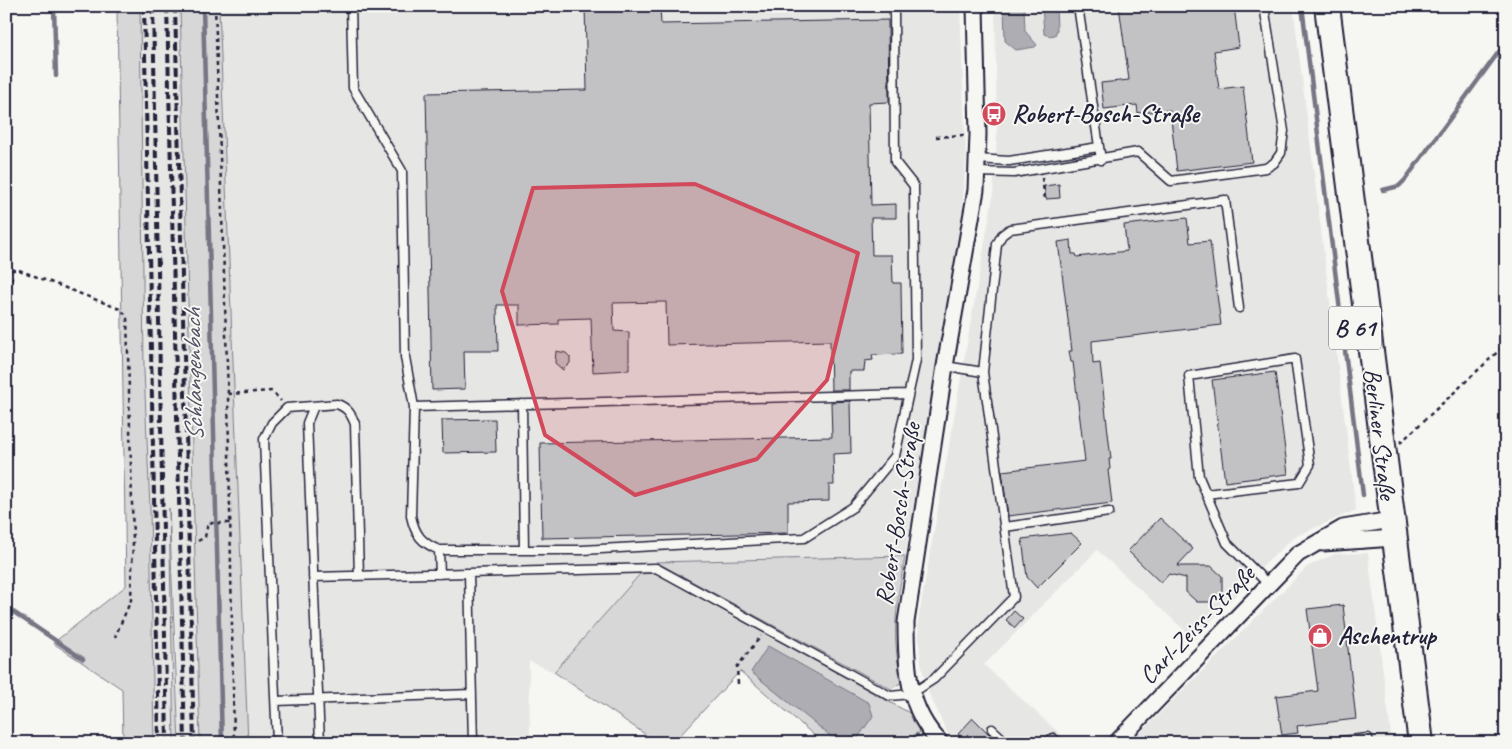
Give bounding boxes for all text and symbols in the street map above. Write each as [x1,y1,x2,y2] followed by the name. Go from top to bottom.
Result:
[1012,98,1201,130] place label: Robert-Bosch-Straße
[981,101,1007,127] bus stop icon: Robert-Bosch-Straße
[175,306,211,442] water label: Schlangenbach
[1329,306,1381,349] road number: B 61
[1356,367,1404,503] street label: Berliner Straße
[868,419,928,607] street label: Robert-Bosch-Straße
[1132,557,1263,691] street label: Carl-Zeiss-Straße
[1338,620,1437,652] place label: Aschentrup
[1307,623,1333,649] shop icon: Aschentrup

